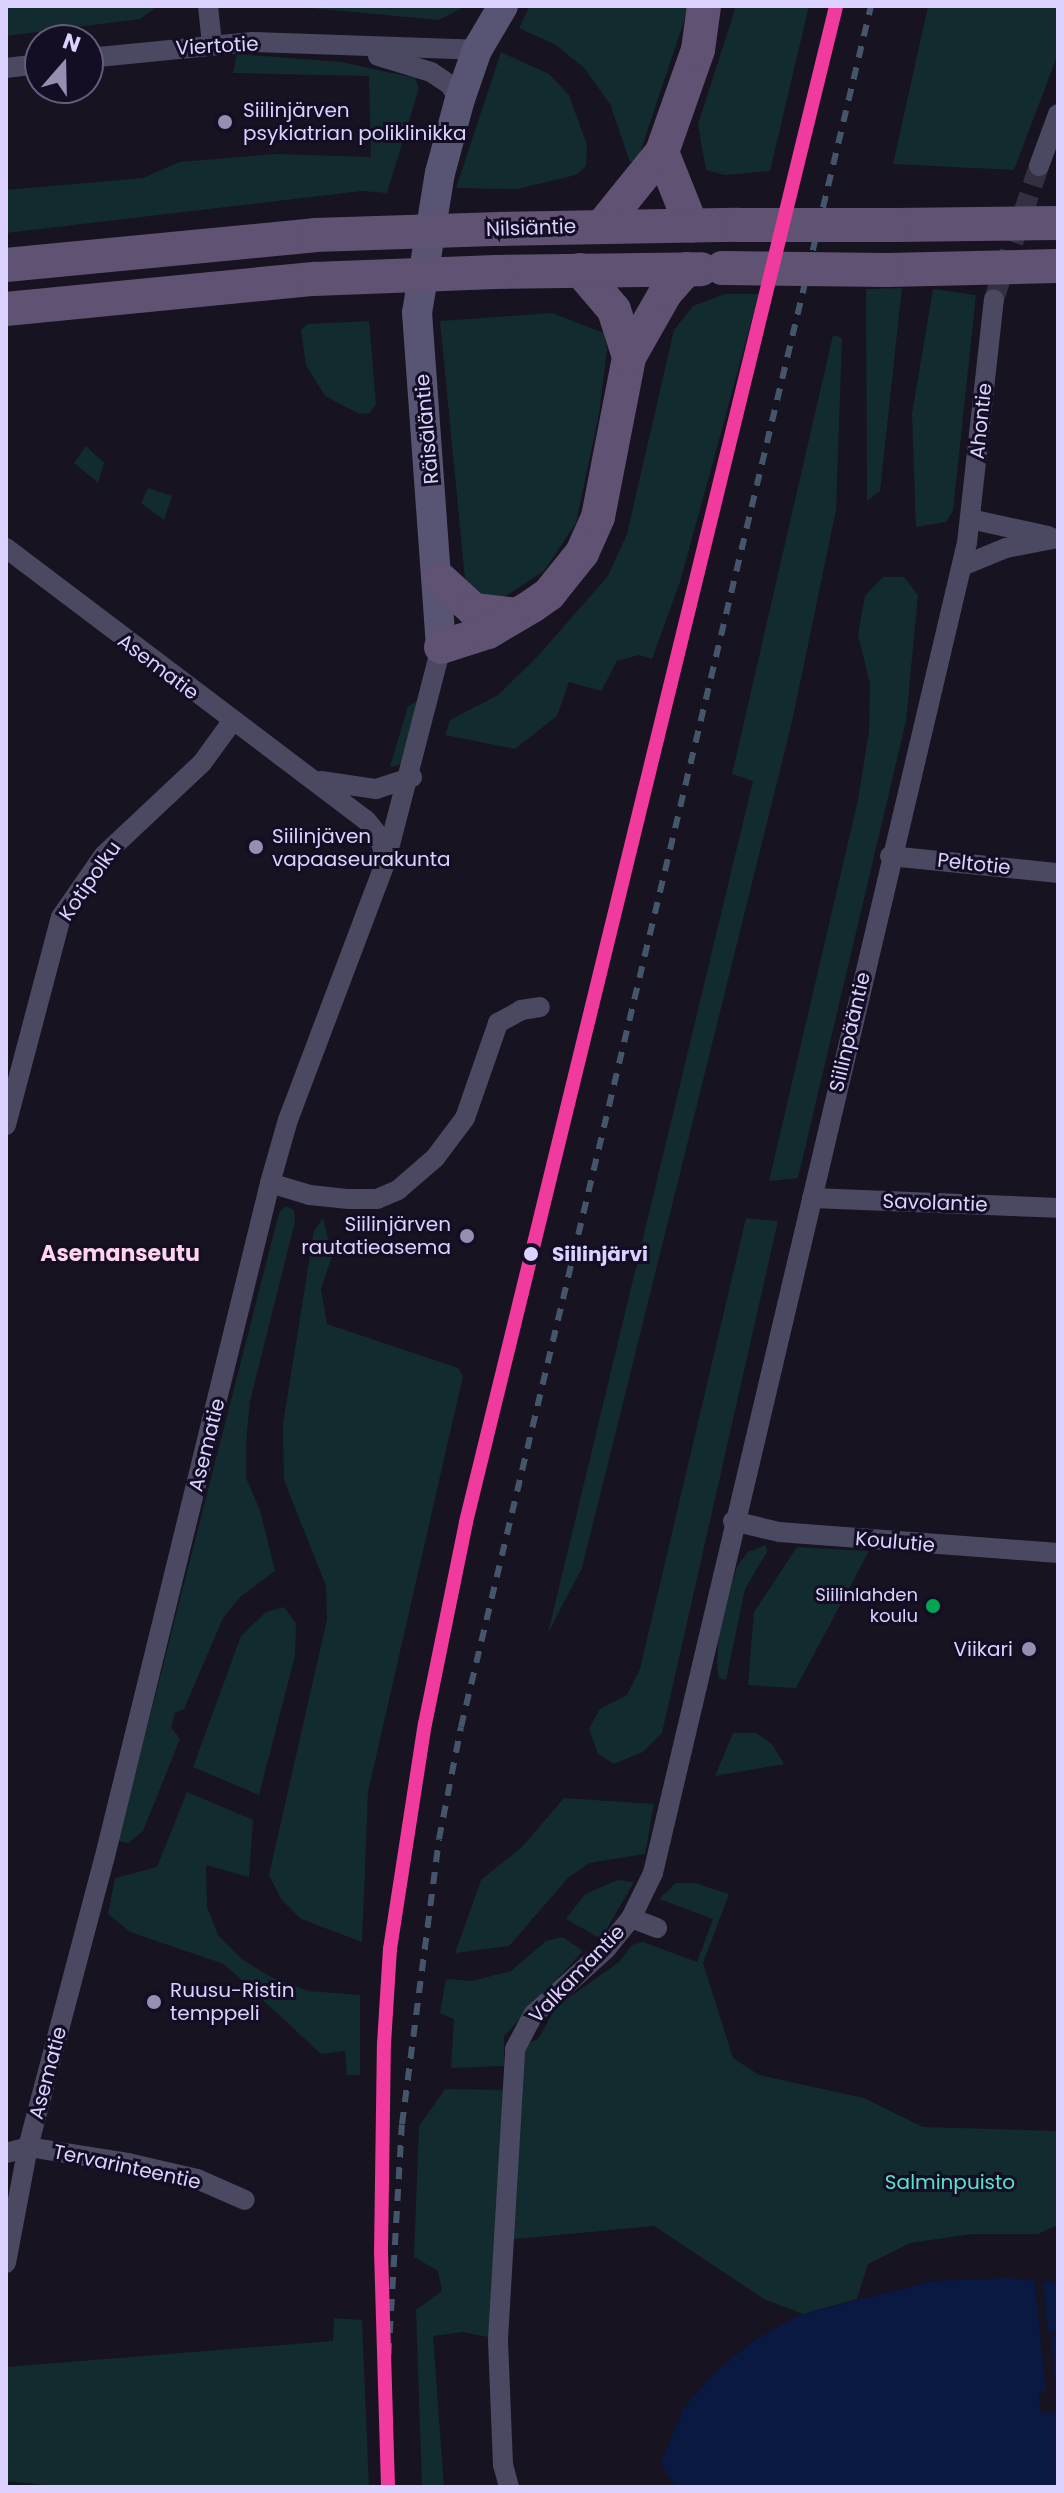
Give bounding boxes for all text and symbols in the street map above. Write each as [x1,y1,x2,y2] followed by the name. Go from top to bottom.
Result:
[24,24,104,104] north arrow
[59,25,85,60] text: N
[175,32,259,60] street label: Viertotie
[243,98,466,145] place label: Siilinjärven psykiatrian poliklinikka
[214,111,236,133] marker: Siilinjärven psykiatrian poliklinikka
[486,214,576,242] street label: Nilsiäntie
[410,373,444,485] street label: Räisäläntie
[965,382,997,460] street label: Ahontie
[113,629,203,705] street label: Asematie
[272,824,451,871] place label: Siilinjäven vapaaseurakunta
[54,837,126,925] street label: Kotipolku
[247,838,265,856] marker: Siilinjäven vapaaseurakunta
[936,848,1012,880] street label: Peltotie
[825,970,875,1094] street label: Siilinpääntie
[882,1189,988,1217] street label: Savolantie
[301,1212,451,1259] place label: Siilinjärven rautatieasema
[458,1227,476,1245] marker: Siilinjärven rautatieasema
[517,1240,545,1268] marker: Siilinjärvi
[40,1241,200,1267] district label: Asemanseutu
[552,1242,648,1266] place label: Siilinjärvi
[184,1396,230,1494] street label: Asematie
[854,1527,936,1557] street label: Koulutie
[815,1585,918,1628] place label: Siilinlahden koulu
[925,1598,941,1614] marker: Siilinlahden koulu
[953,1637,1013,1661] place label: Viikari
[1020,1640,1038,1658] marker: Viikari
[524,1920,630,2028] street label: Valkamantie
[170,1978,295,2025] place label: Ruusu-Ristin temppeli
[145,1993,163,2011] marker: Ruusu-Ristin temppeli
[24,2024,72,2122] street label: Asematie
[51,2140,203,2194] street label: Tervarinteentie
[885,2170,1015,2194] park label: Salminpuisto

